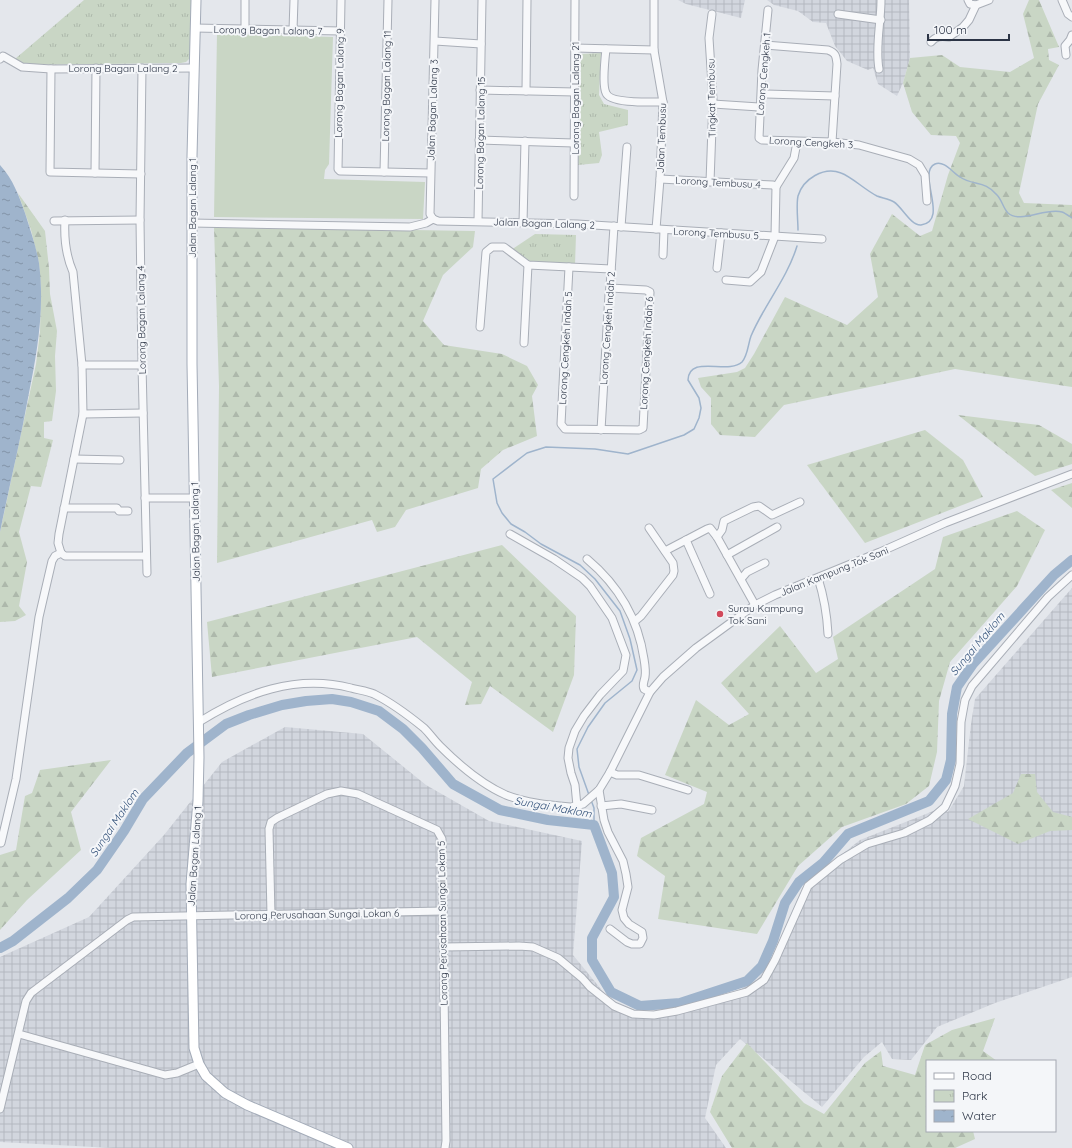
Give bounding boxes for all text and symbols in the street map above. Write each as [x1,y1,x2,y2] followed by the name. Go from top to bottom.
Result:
[928,16,1009,42] scale bar
[934,22,967,37] text: 100 m
[214,23,322,38] street label: Lorong Bagan Lalang 7
[332,28,347,138] street label: Lorong Bagan Lalang 9
[379,30,394,142] street label: Lorong Bagan Lalang 11
[753,32,774,116] street label: Lorong Cengkeh 1
[569,42,582,154] street label: Lorong Bagan Lalang 21
[704,58,719,138] street label: Tingkat Tembusu
[424,59,441,161] street label: Jalan Bagan Lalang 3
[68,62,178,75] street label: Lorong Bagan Lalang 2
[473,77,488,189] street label: Lorong Bagan Lalang 15
[654,103,669,173] street label: Jalan Tembusu
[768,134,853,151] street label: Lorong Cengkeh 3
[186,158,199,258] street label: Jalan Bagan Lalang 1
[675,174,761,191] street label: Lorong Tembusu 4
[493,215,596,232] street label: Jalan Bagan Lalang 2
[673,225,759,242] street label: Lorong Tembusu 5
[134,265,149,375] street label: Lorong Bagan Lalang 4
[597,271,618,385] street label: Lorong Cengkeh Indah 2
[556,291,575,405] street label: Lorong Cengkeh Indah 5
[637,295,656,410] street label: Lorong Cengkeh Indah 6
[188,482,203,582] street label: Jalan Bagan Lalang 1
[778,544,890,599] street label: Jalan Kampung Tok Sani
[728,602,803,627] place label: Surau Kampung Tok Sani
[715,609,725,619] marker: Surau Kampung Tok Sani
[946,609,1008,679] water label: Sungai Maklom
[86,786,142,859] water label: Sungai Maklom
[513,793,594,821] water label: Sungai Maklom
[185,806,204,906] street label: Jalan Bagan Lalang 1
[435,840,450,1006] street label: Lorong Perusahaan Sungai Lokan 5
[234,907,400,922] street label: Lorong Perusahaan Sungai Lokan 6
[926,1060,1056,1132] legend
[962,1068,992,1083] text: Road
[962,1088,987,1103] text: Park
[962,1108,997,1123] text: Water

